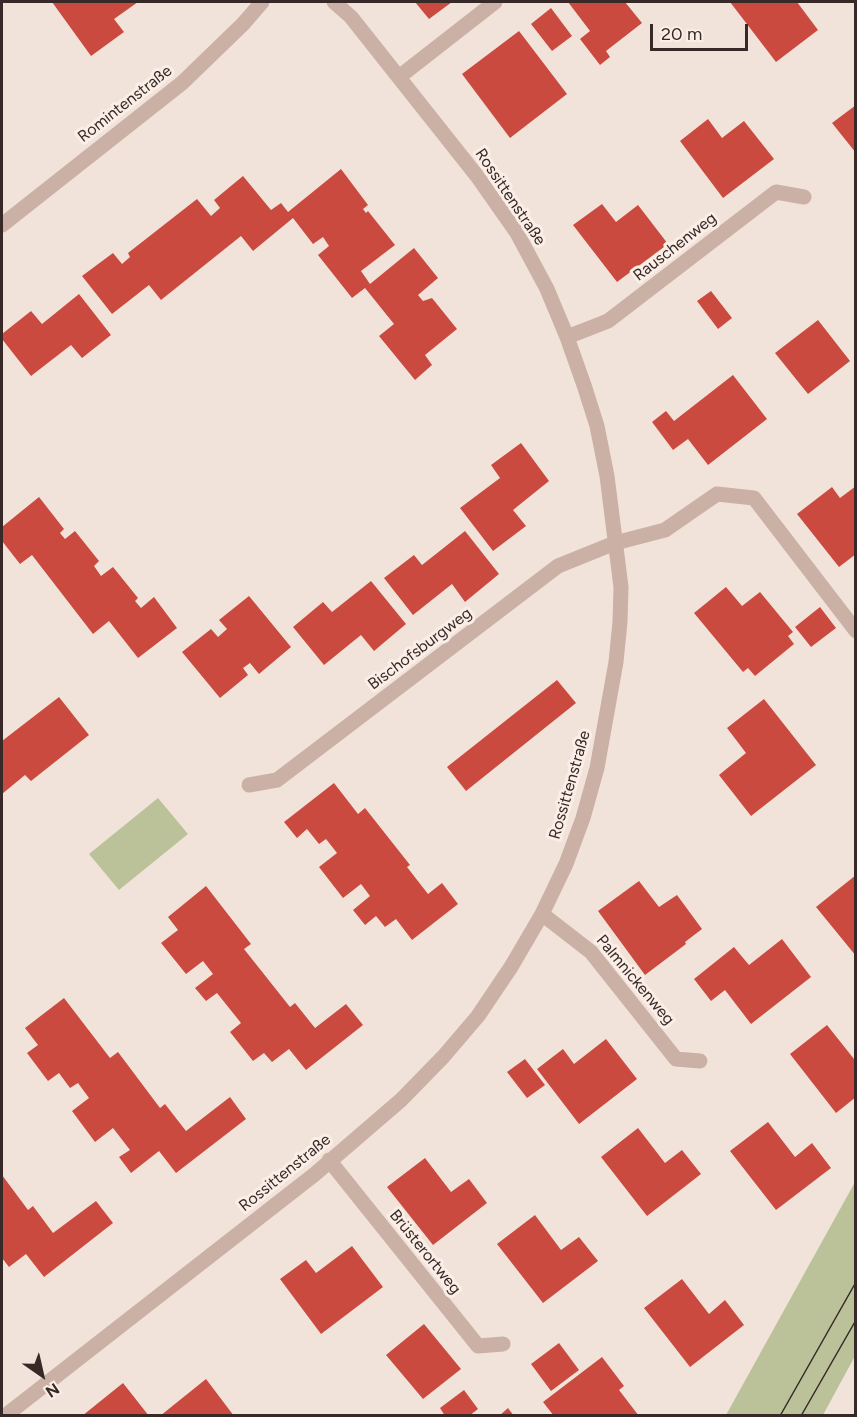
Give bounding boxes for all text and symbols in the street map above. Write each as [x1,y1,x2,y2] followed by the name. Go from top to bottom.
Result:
[653,12,750,50] scale bar
[661,23,702,45] text: 20 m
[74,61,176,147] street label: Romintenstraße
[471,145,549,249] street label: Rossittenstraße
[630,209,720,285] street label: Rauschenweg
[364,604,476,694] street label: Bischofsburgweg
[545,728,595,842] street label: Rossittenstraße
[592,931,678,1029] street label: Palmnickenweg
[235,1130,335,1216] street label: Rossittenstraße
[385,1206,465,1298] street label: Brüsterortweg
[12,1345,72,1405] north arrow
[42,1379,63,1402] text: N

